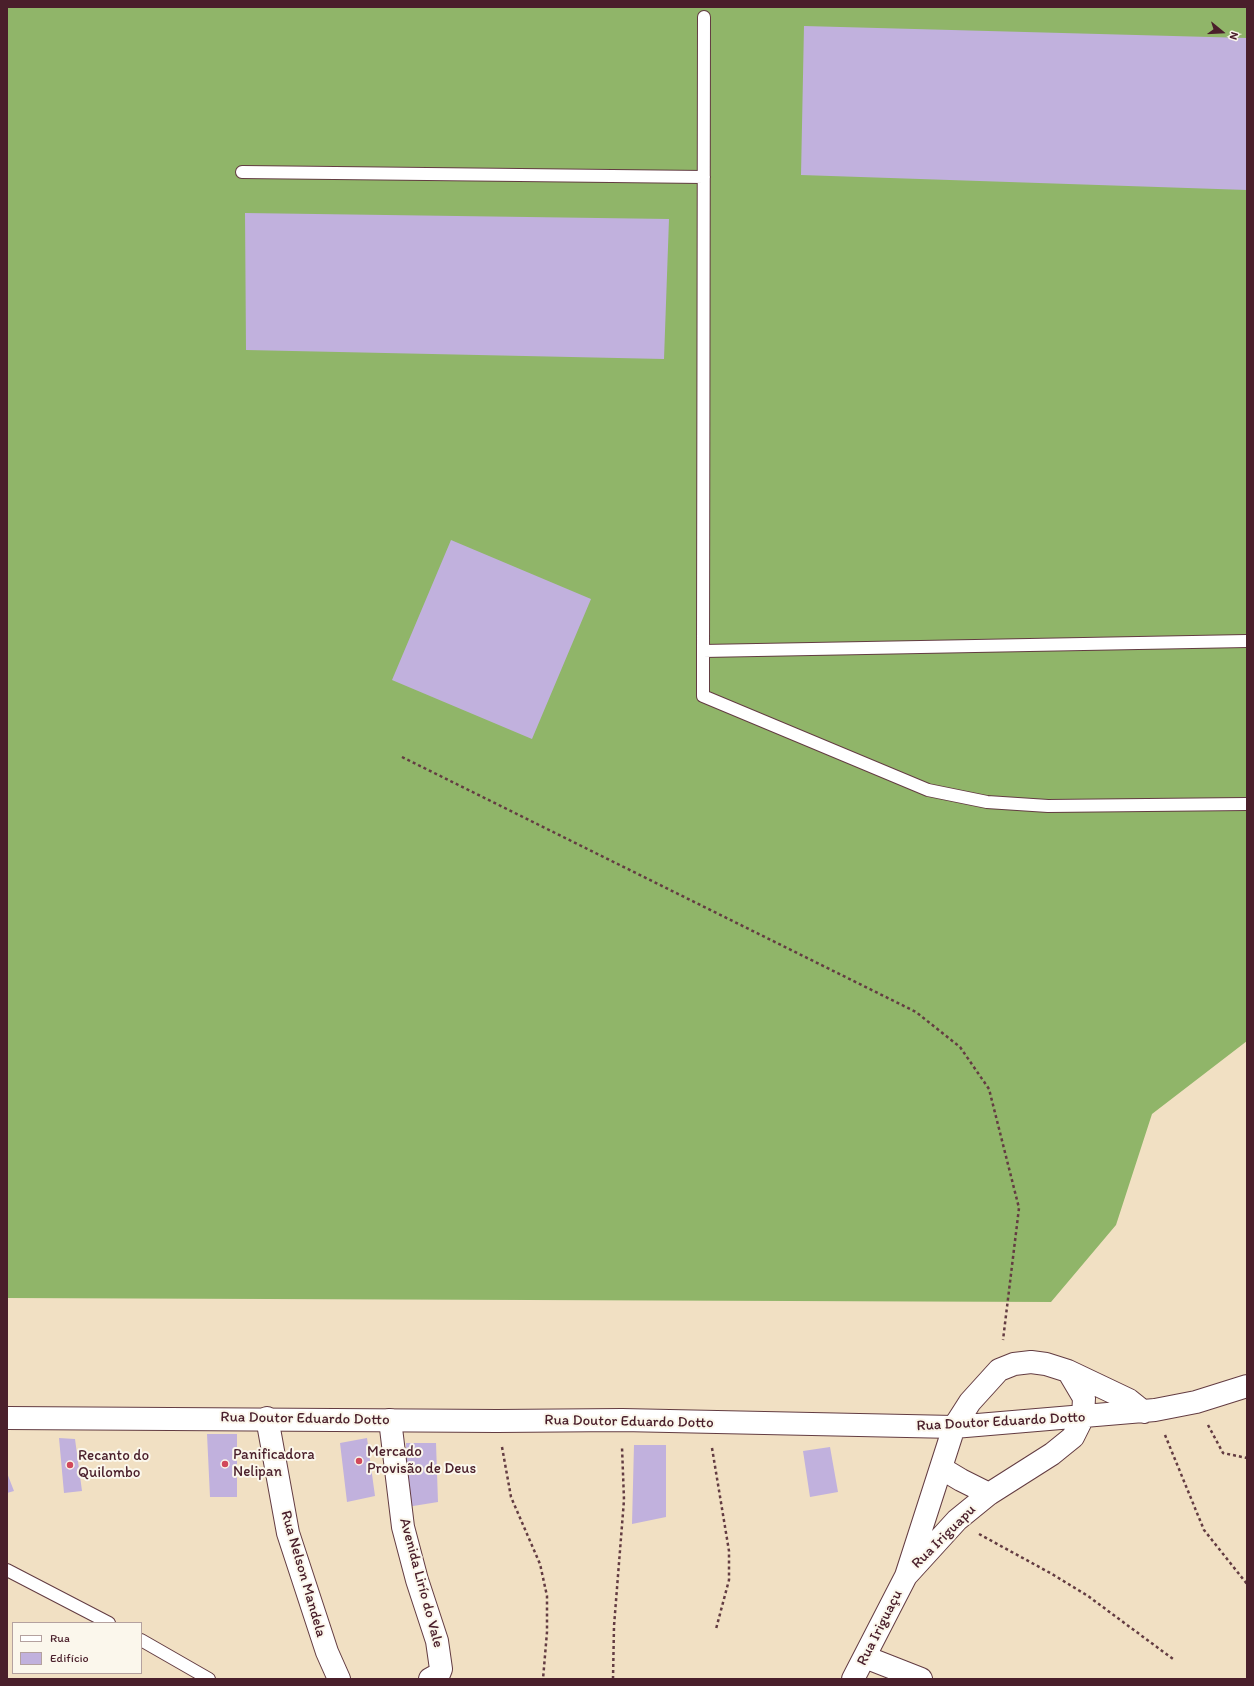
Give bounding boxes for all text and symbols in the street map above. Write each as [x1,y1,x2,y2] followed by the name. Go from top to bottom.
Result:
[1202,12,1242,52] north arrow
[1227,30,1241,41] text: N
[220,1409,390,1429] street label: Rua Doutor Eduardo Dotto
[916,1409,1086,1435] street label: Rua Doutor Eduardo Dotto
[544,1412,714,1432] street label: Rua Doutor Eduardo Dotto
[367,1443,476,1478] place label: Mercado Provisão de Deus
[233,1446,315,1481] place label: Panificadora Nelipan
[78,1447,149,1482] place label: Recanto do Quilombo
[354,1456,364,1466] marker: Mercado Provisão de Deus
[220,1459,230,1469] marker: Panificadora Nelipan
[65,1460,75,1470] marker: Recanto do Quilombo
[908,1501,980,1573] street label: Rua Iriguapu
[276,1509,330,1639] street label: Rua Nelson Mandela
[395,1516,447,1650] street label: Avenida Lirío do Vale
[853,1587,907,1669] street label: Rua Iriguaçu
[12,1622,142,1674] legend
[50,1631,70,1645] text: Rua
[50,1651,89,1665] text: Edifício

